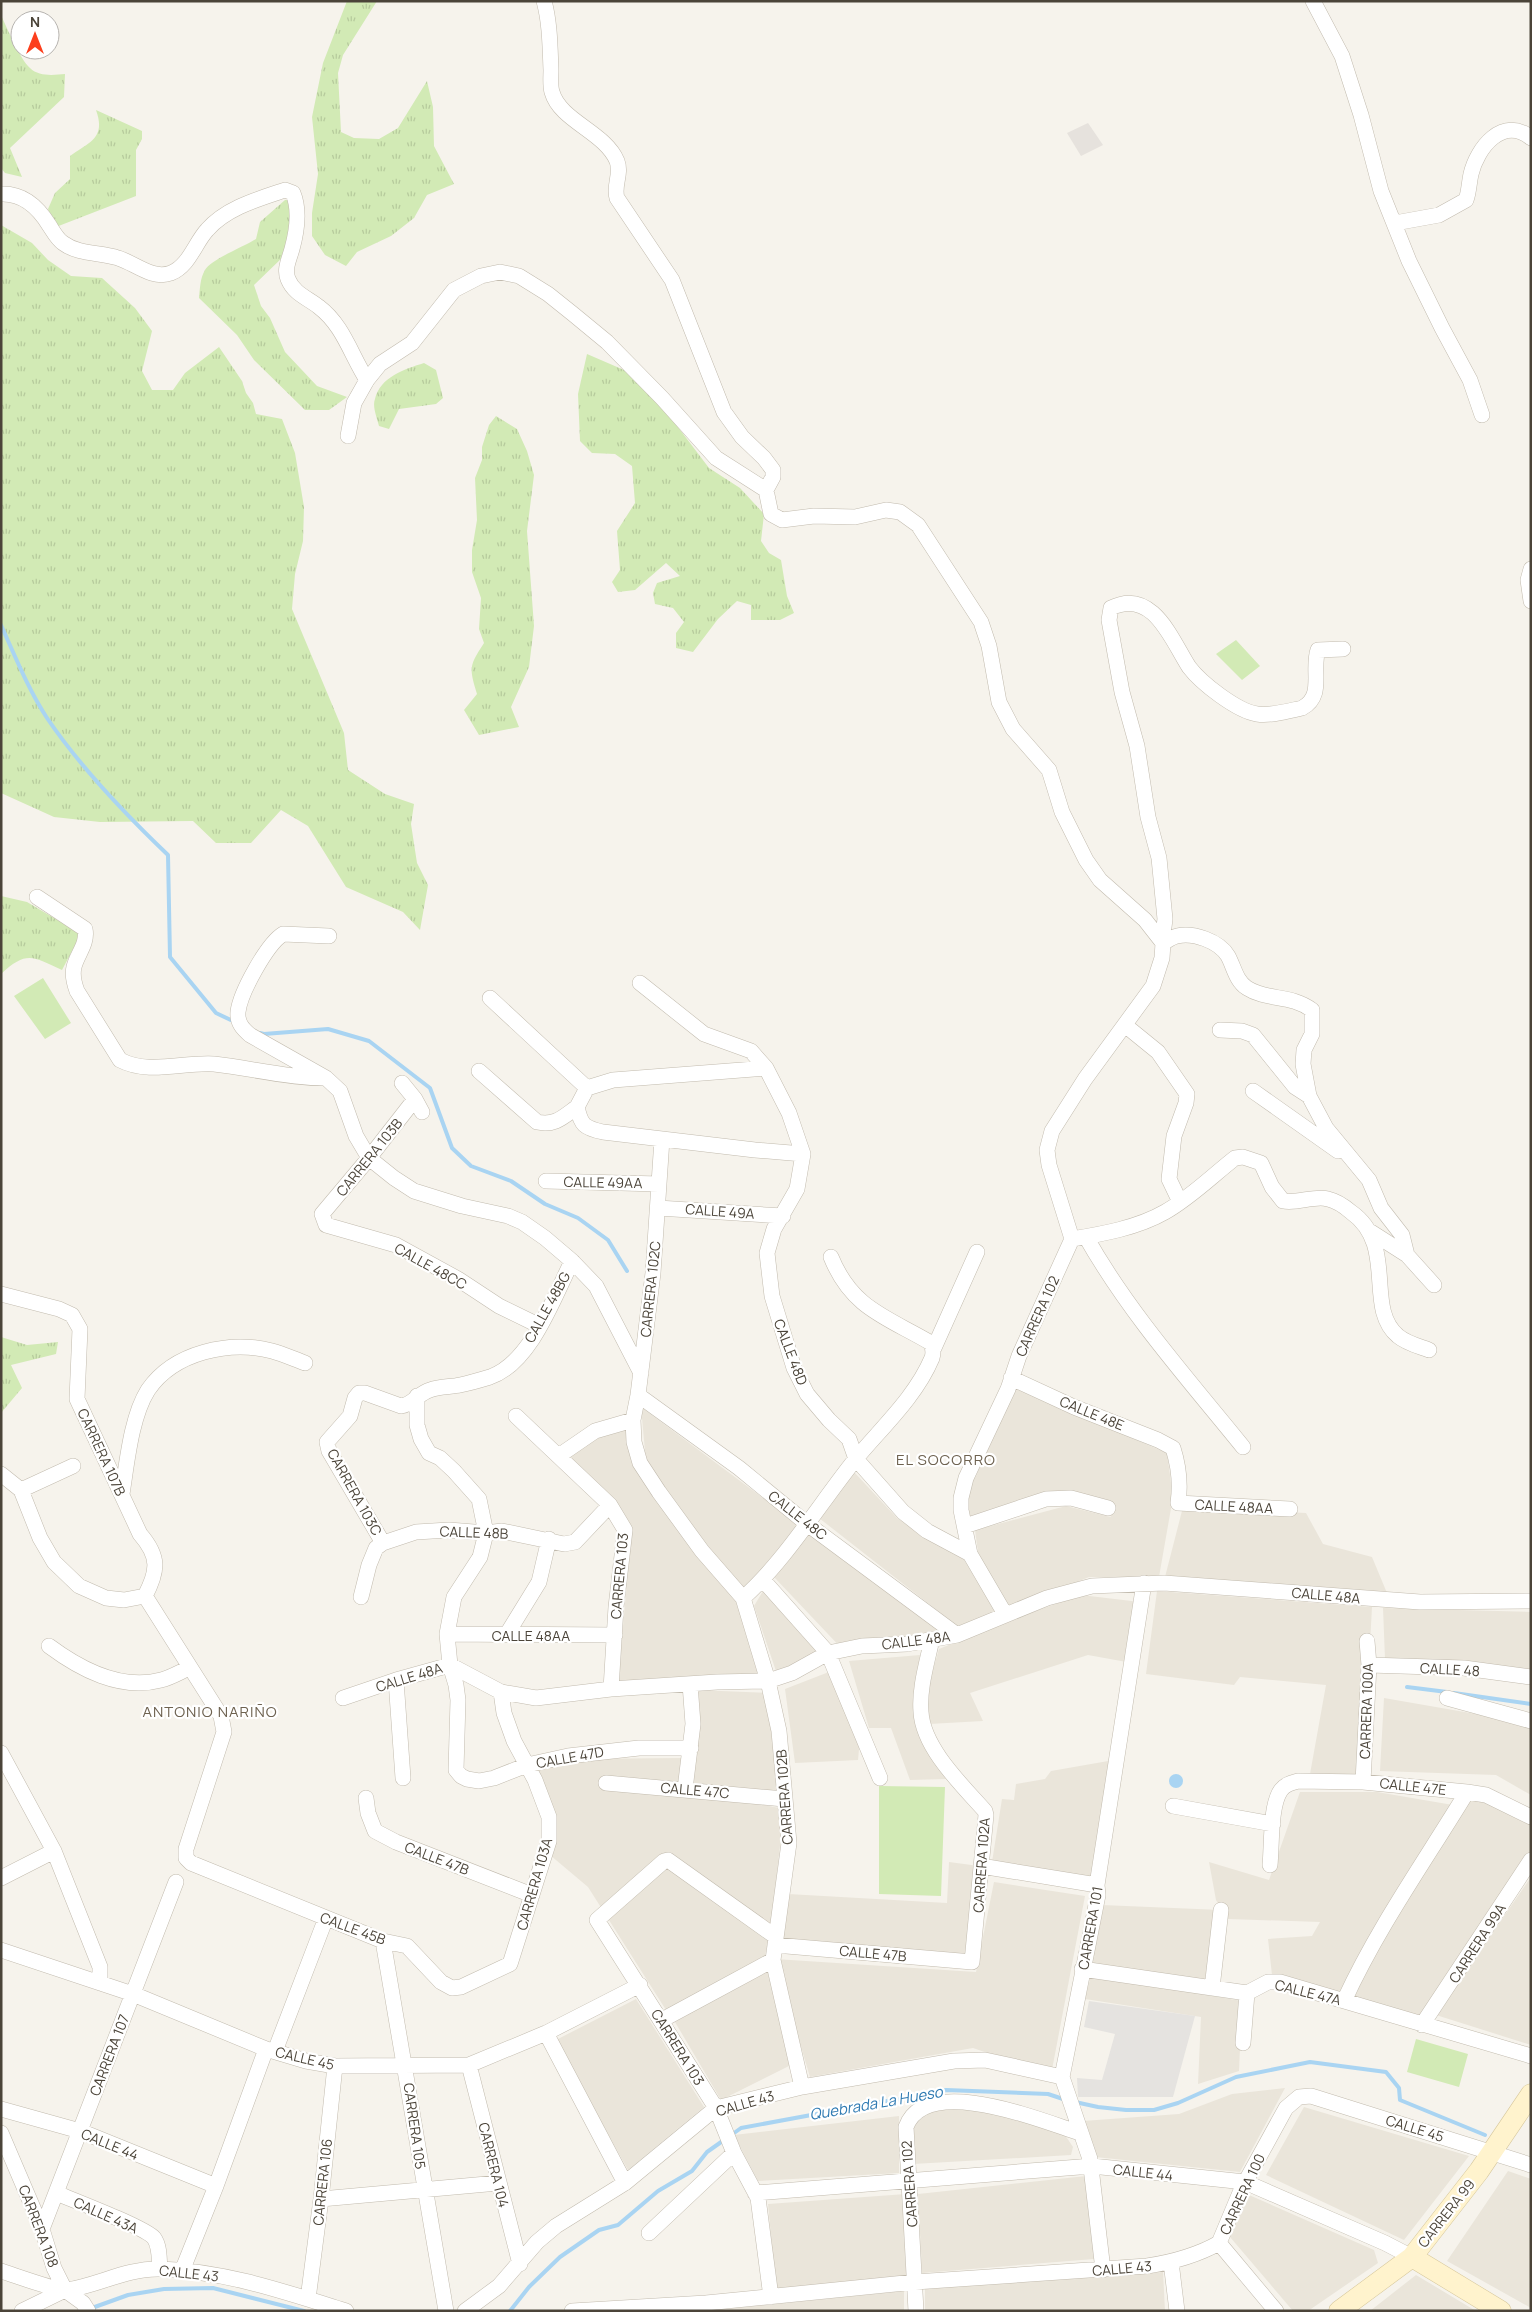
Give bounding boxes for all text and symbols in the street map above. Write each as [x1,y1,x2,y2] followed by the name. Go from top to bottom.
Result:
[10,10,60,60] north arrow
[30,12,40,31] text: N
[332,1114,407,1200] street label: CARRERA 103B
[563,1172,643,1192] street label: CALLE 49AA
[685,1199,755,1223] street label: CALLE 49A
[391,1238,471,1294] street label: CALLE 48CC
[635,1240,665,1338] street label: CARRERA 102C
[520,1268,574,1346] street label: CALLE 48BG
[1011,1273,1063,1359] street label: CARRERA 102
[770,1316,812,1388] street label: CALLE 48D
[1057,1391,1127,1435] street label: CALLE 48E
[73,1405,131,1499] street label: CARRERA 107B
[323,1445,387,1539] street label: CARRERA 103C
[896,1449,996,1470] district label: EL SOCORRO
[765,1486,831,1544] street label: CALLE 48C
[1194,1494,1274,1518] street label: CALLE 48AA
[439,1521,509,1543] street label: CALLE 48B
[606,1532,632,1620] street label: CARRERA 103
[1291,1583,1361,1607] street label: CALLE 48A
[492,1626,570,1645] street label: CALLE 48AA
[881,1626,951,1654] street label: CALLE 48A
[373,1658,445,1696] street label: CALLE 48A
[1420,1658,1480,1680] street label: CALLE 48
[1355,1663,1377,1759] street label: CARRERA 100A
[142,1701,278,1722] district label: ANTONIO NARIÑO
[535,1742,605,1772] street label: CALLE 47D
[771,1748,797,1845] street label: CARRERA 102B
[1379,1773,1447,1799] street label: CALLE 47E
[660,1778,730,1802] street label: CALLE 47C
[968,1817,994,1913] street label: CARRERA 102A
[512,1835,556,1932] street label: CARRERA 103A
[402,1837,472,1879] street label: CALLE 47B
[1073,1885,1107,1971] street label: CARRERA 101
[1444,1900,1510,1986] street label: CARRERA 99A
[318,1907,389,1949] street label: CALLE 45B
[839,1941,908,1965] street label: CALLE 47B
[1273,1975,1343,2009] street label: CALLE 47A
[647,2005,709,2089] street label: CARRERA 103
[85,2012,133,2098] street label: CARRERA 107
[274,2042,336,2074] street label: CALLE 45
[808,2081,945,2125] water label: Quebrada La Hueso
[400,2082,430,2170] street label: CARRERA 105
[714,2086,776,2120] street label: CALLE 43
[1384,2110,1446,2146] street label: CALLE 45
[474,2120,514,2210] street label: CARRERA 104
[78,2124,142,2164] street label: CALLE 44
[308,2138,336,2226] street label: CARRERA 106
[896,2140,922,2228] street label: CARRERA 102
[1215,2150,1269,2238] street label: CARRERA 100
[1112,2159,1174,2185] street label: CALLE 44
[1413,2175,1479,2251] street label: CARRERA 99
[15,2182,63,2270] street label: CARRERA 108
[71,2192,141,2238] street label: CALLE 43A
[1091,2256,1153,2280] street label: CALLE 43
[158,2260,220,2286] street label: CALLE 43

